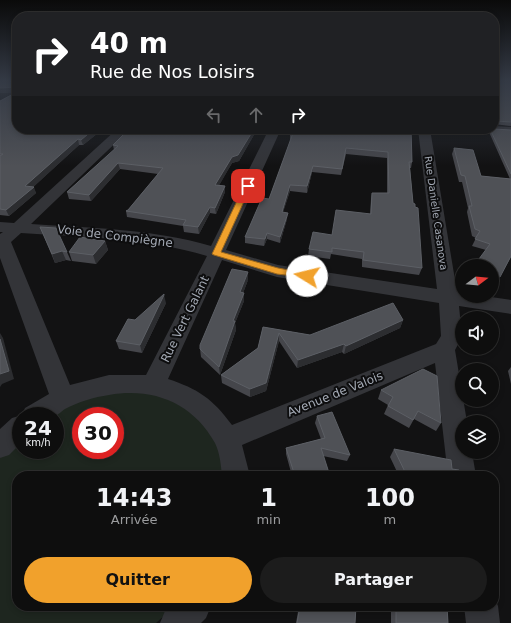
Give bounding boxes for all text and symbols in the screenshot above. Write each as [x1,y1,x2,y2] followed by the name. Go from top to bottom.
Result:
[90,27,168,60] text: 40 m
[24,28,76,80] icon: right
[90,61,255,82] text: Rue de Nos Loisirs
[203,104,225,126] icon: left
[245,104,267,126] icon: ahead
[287,104,309,126] icon: right
[423,155,449,271] street label: Rue Danielle Casanova
[231,169,265,203] pin
[237,175,259,197] icon: arrive
[56,222,174,250] street label: Voie de Compiègne
[286,255,328,297] position arrow
[455,259,499,303] north arrow
[455,259,499,459] map controls
[158,273,212,364] street label: Rue Vert Galant
[455,311,499,355] button: sound
[455,363,499,407] button: search
[285,368,385,420] street label: Avenue de Valois
[72,407,124,459] speed limit sign: 30
[455,415,499,459] button: layers
[24,416,52,440] text: 24
[25,437,51,448] text: km/h
[96,484,172,512] text: 14:43
[260,484,277,512] text: 1
[365,484,415,512] text: 100
[111,512,158,527] text: Arrivée
[256,512,281,527] text: min
[384,512,396,527] text: m
[24,557,252,603] button: Quitter
[260,557,487,603] button: Partager

